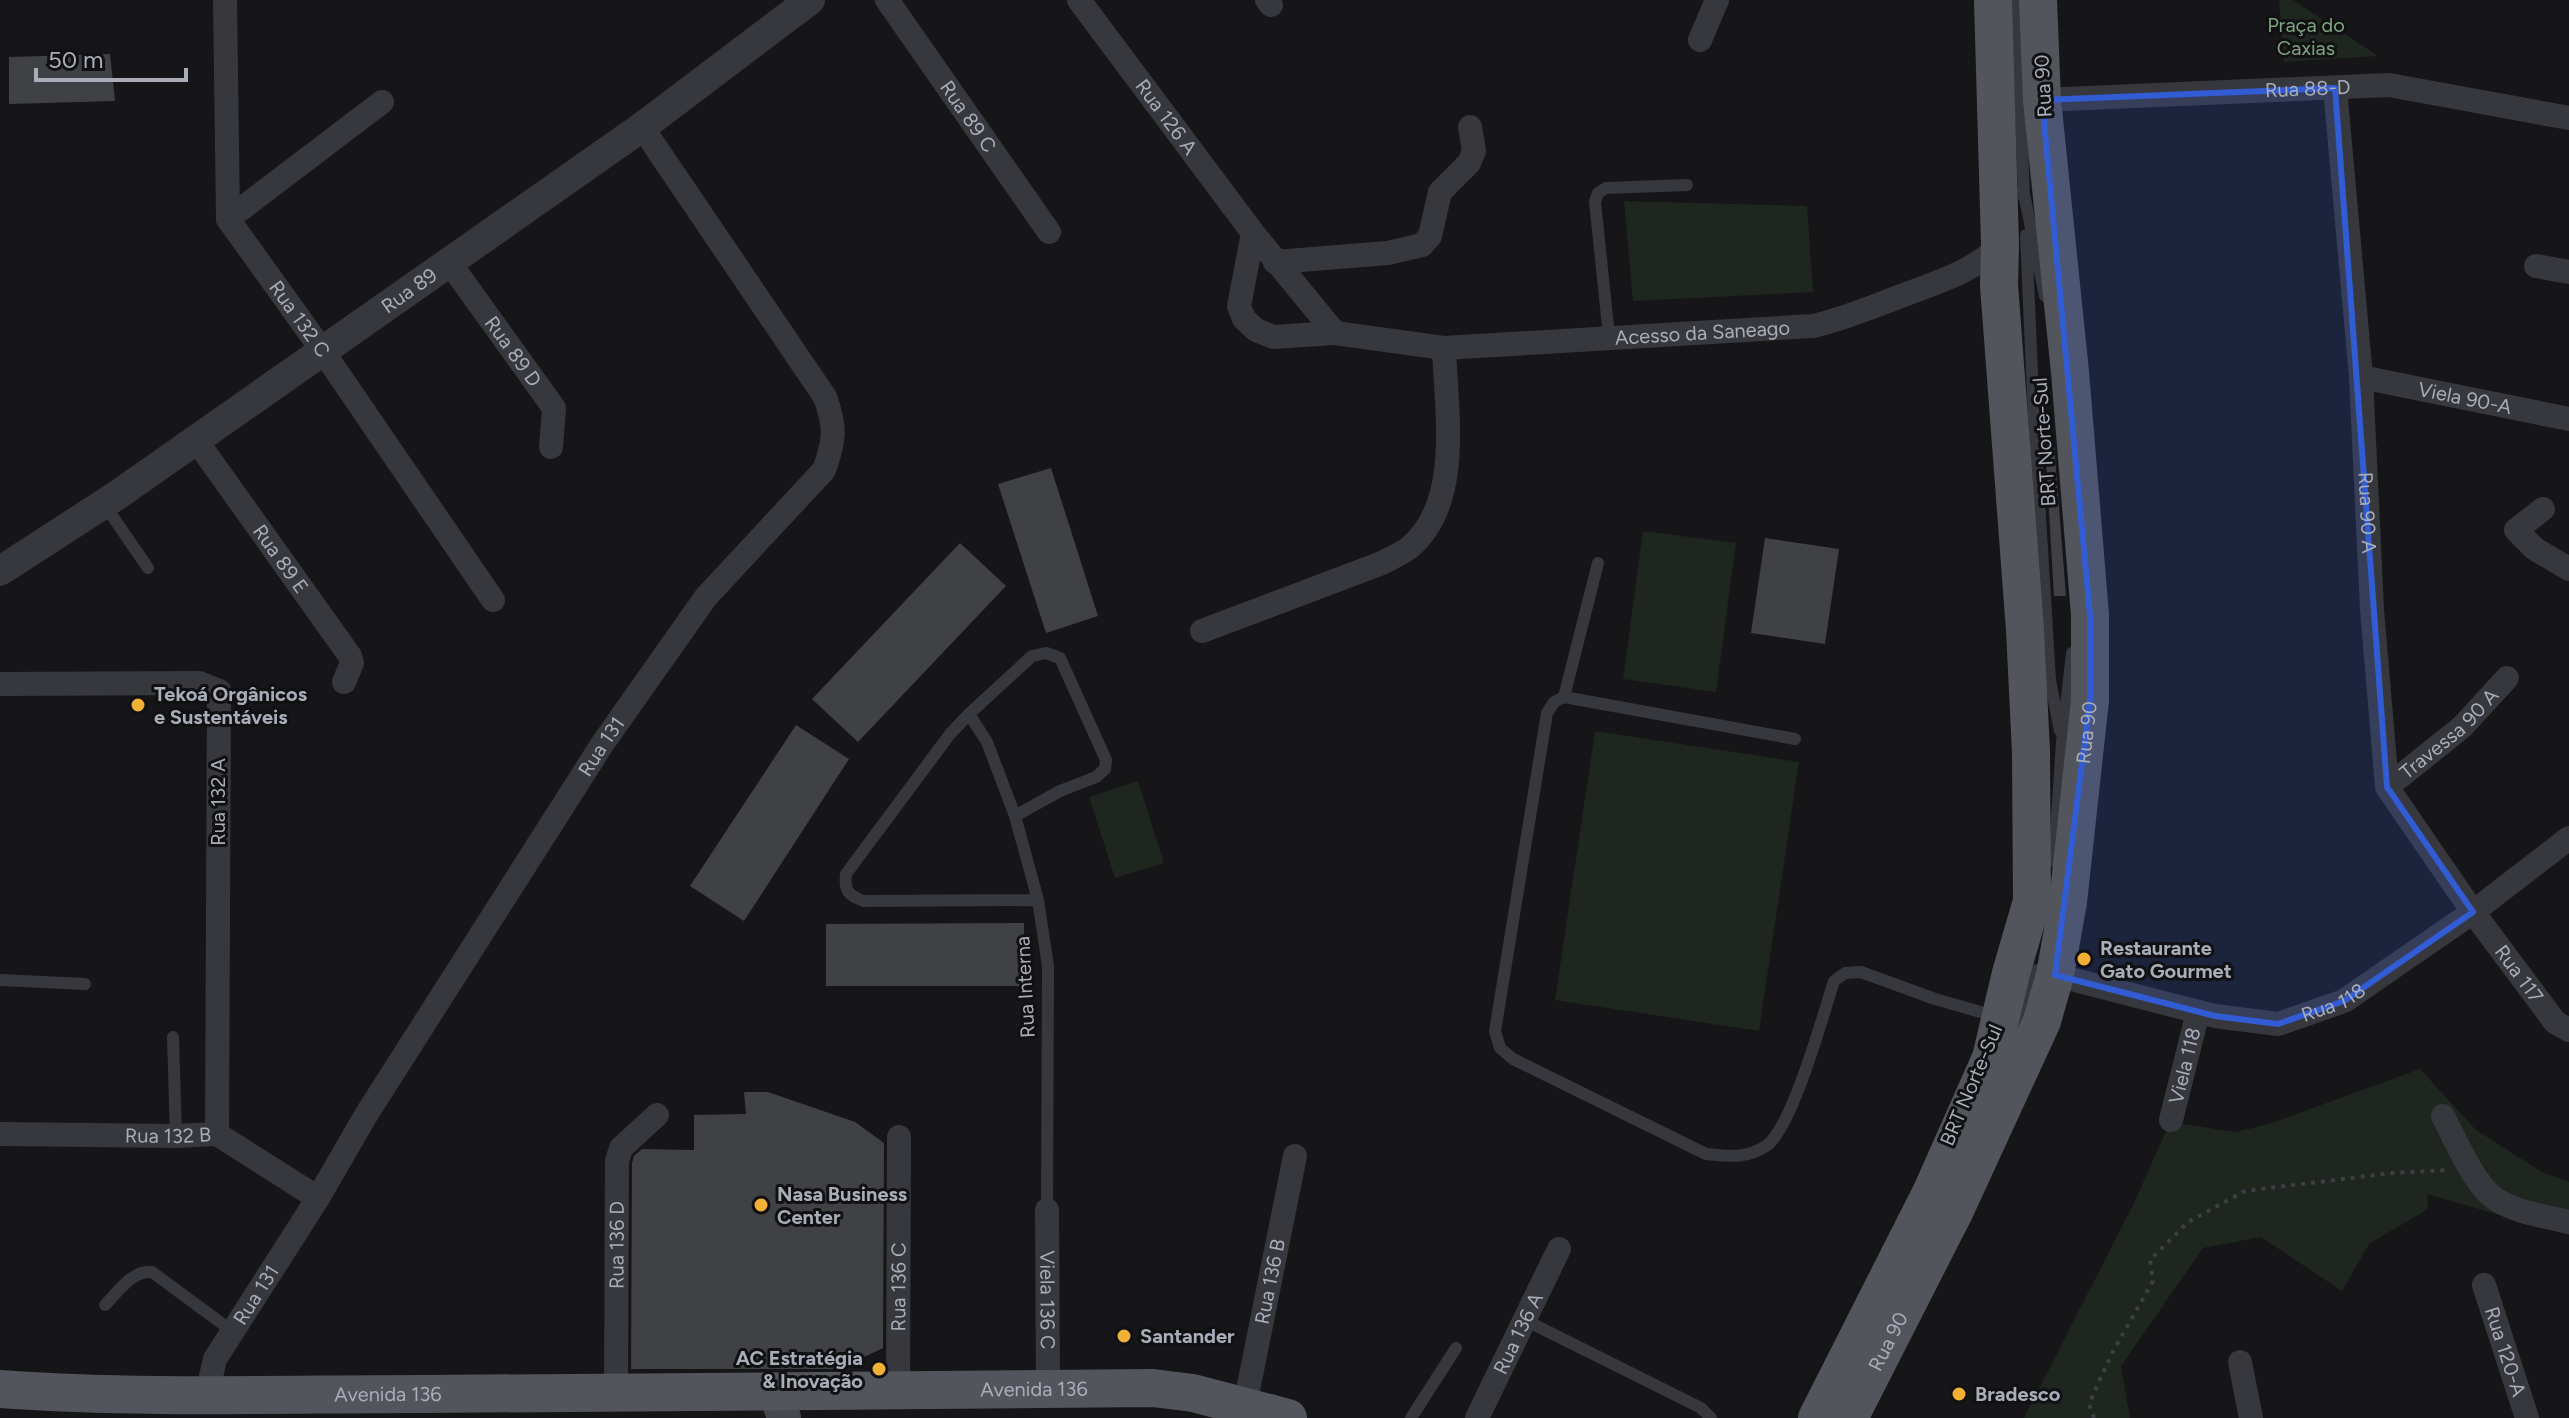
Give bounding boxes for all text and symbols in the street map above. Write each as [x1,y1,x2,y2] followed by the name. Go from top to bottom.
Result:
[2267,13,2345,60] park label: Praça do Caxias
[36,32,186,82] scale bar
[48,45,104,74] text: 50 m
[2029,54,2057,118] street label: Rua 90
[1130,74,1203,160] street label: Rua 126 A
[2265,75,2351,102] street label: Rua 88-D
[935,76,1002,157] street label: Rua 89 C
[377,263,441,318] street label: Rua 89
[264,276,335,362] street label: Rua 132 C
[480,311,547,391] street label: Rua 89 D
[1614,315,1791,350] street label: Acesso da Saneago
[2028,377,2060,507] street label: BRT Norte-Sul
[2416,377,2514,419] street label: Viela 90-A
[2354,471,2381,554] street label: Rua 90 A
[248,520,314,598] street label: Rua 89 E
[154,682,307,729] place label: Tekoá Orgânicos e Sustentáveis
[2395,683,2504,784] street label: Travessa 90 A
[129,696,147,714] marker: Tekoá Orgânicos e Sustentáveis
[2071,700,2102,765] street label: Rua 90
[573,712,630,781] street label: Rua 131
[206,758,230,846] street label: Rua 132 A
[1010,935,1040,1039] street label: Rua Interna
[2100,936,2232,983] place label: Restaurante Gato Gourmet
[2490,940,2549,1008] street label: Rua 117
[2075,950,2093,968] marker: Restaurante Gato Gourmet
[2298,978,2370,1027] street label: Rua 118
[1935,1021,2007,1149] street label: BRT Norte-Sul
[2164,1025,2206,1106] street label: Viela 118
[125,1122,212,1148] street label: Rua 132 B
[777,1182,907,1229] place label: Nasa Business Center
[752,1196,770,1214] marker: Nasa Business Center
[604,1201,629,1289] street label: Rua 136 D
[1250,1237,1290,1326] street label: Rua 136 B
[886,1243,911,1331] street label: Rua 136 C
[1035,1251,1060,1349] street label: Viela 136 C
[228,1261,284,1329] street label: Rua 131
[1488,1288,1548,1378] street label: Rua 136 A
[2480,1304,2531,1400] street label: Rua 120-A
[1863,1308,1913,1375] street label: Rua 90
[1140,1324,1235,1348] place label: Santander
[1115,1327,1133,1345] marker: Santander
[736,1346,863,1393] place label: AC Estratégia & Inovação
[870,1360,888,1378] marker: AC Estratégia & Inovação
[980,1377,1088,1402] street label: Avenida 136
[334,1382,442,1406] street label: Avenida 136
[1975,1382,2061,1406] place label: Bradesco
[1950,1385,1968,1403] marker: Bradesco

